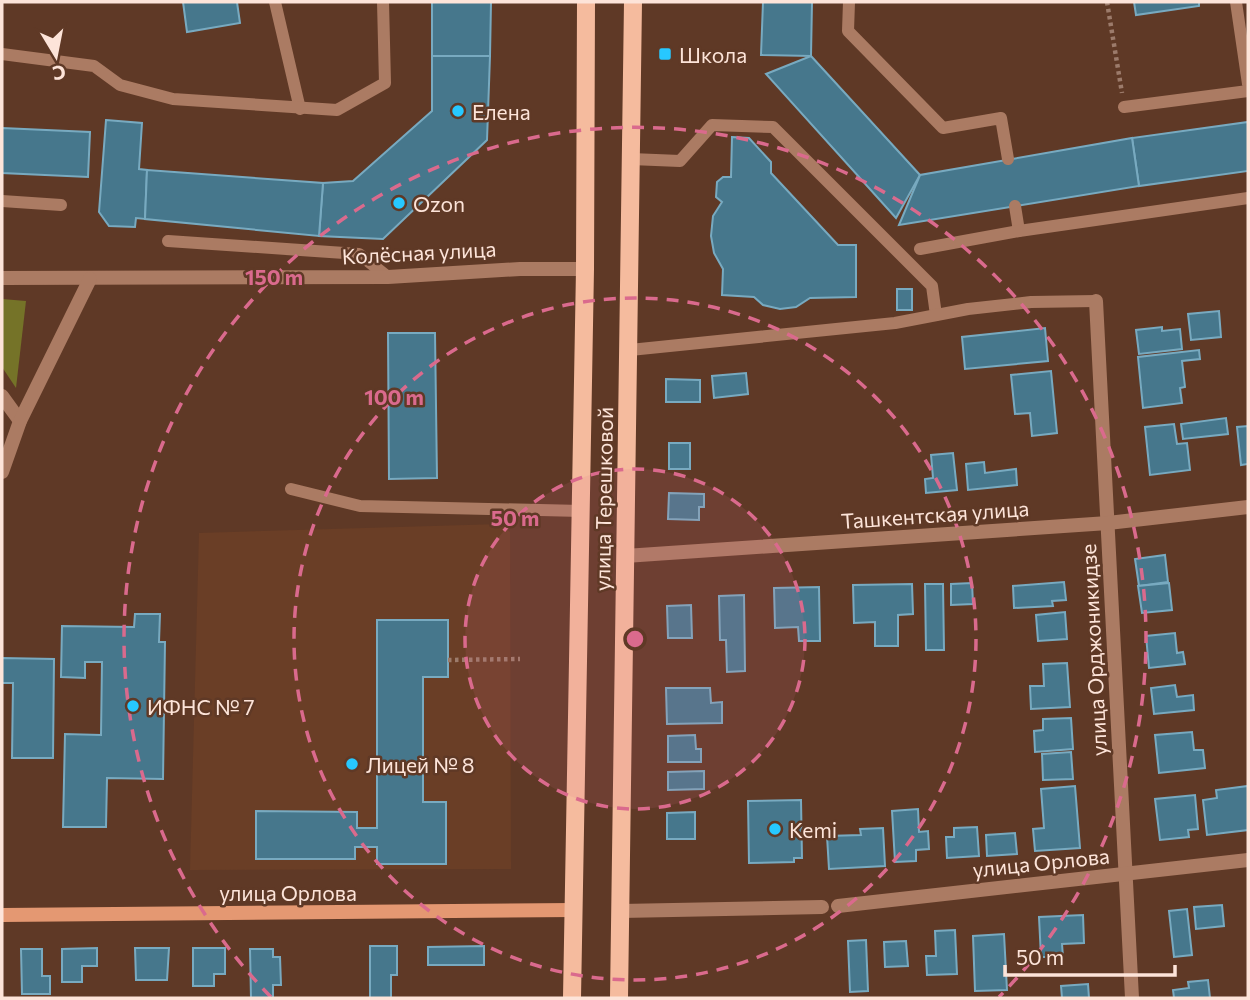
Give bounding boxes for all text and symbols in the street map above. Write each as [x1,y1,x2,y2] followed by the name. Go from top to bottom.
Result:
[21,21,91,91] north arrow
[679,42,747,67] place label: Школа
[657,46,673,62] marker: Школа
[51,61,67,86] text: С
[472,99,531,124] place label: Елена
[450,103,466,119] marker: Елена
[413,191,465,216] place label: Ozon
[391,195,407,211] marker: Ozon
[341,235,497,269] street label: Колёсная улица
[245,264,303,289] text: 150 m
[364,384,424,409] text: 100 m
[589,407,617,591] street label: улица Терешковой
[840,495,1030,533] street label: Ташкентская улица
[491,505,539,530] text: 50 m
[1075,543,1111,757] street label: улица Орджоникидзе
[623,627,647,651] centre of rings
[147,694,255,719] place label: ИФНС № 7
[125,698,141,714] marker: ИФНС № 7
[366,752,475,777] place label: Лицей № 8
[344,756,360,772] marker: Лицей № 8
[789,817,837,842] place label: Kemi
[767,821,783,837] marker: Kemi
[971,842,1111,882] street label: улица Орлова
[219,880,357,905] street label: улица Орлова
[1005,934,1175,978] scale bar
[1016,944,1064,969] text: 50 m

